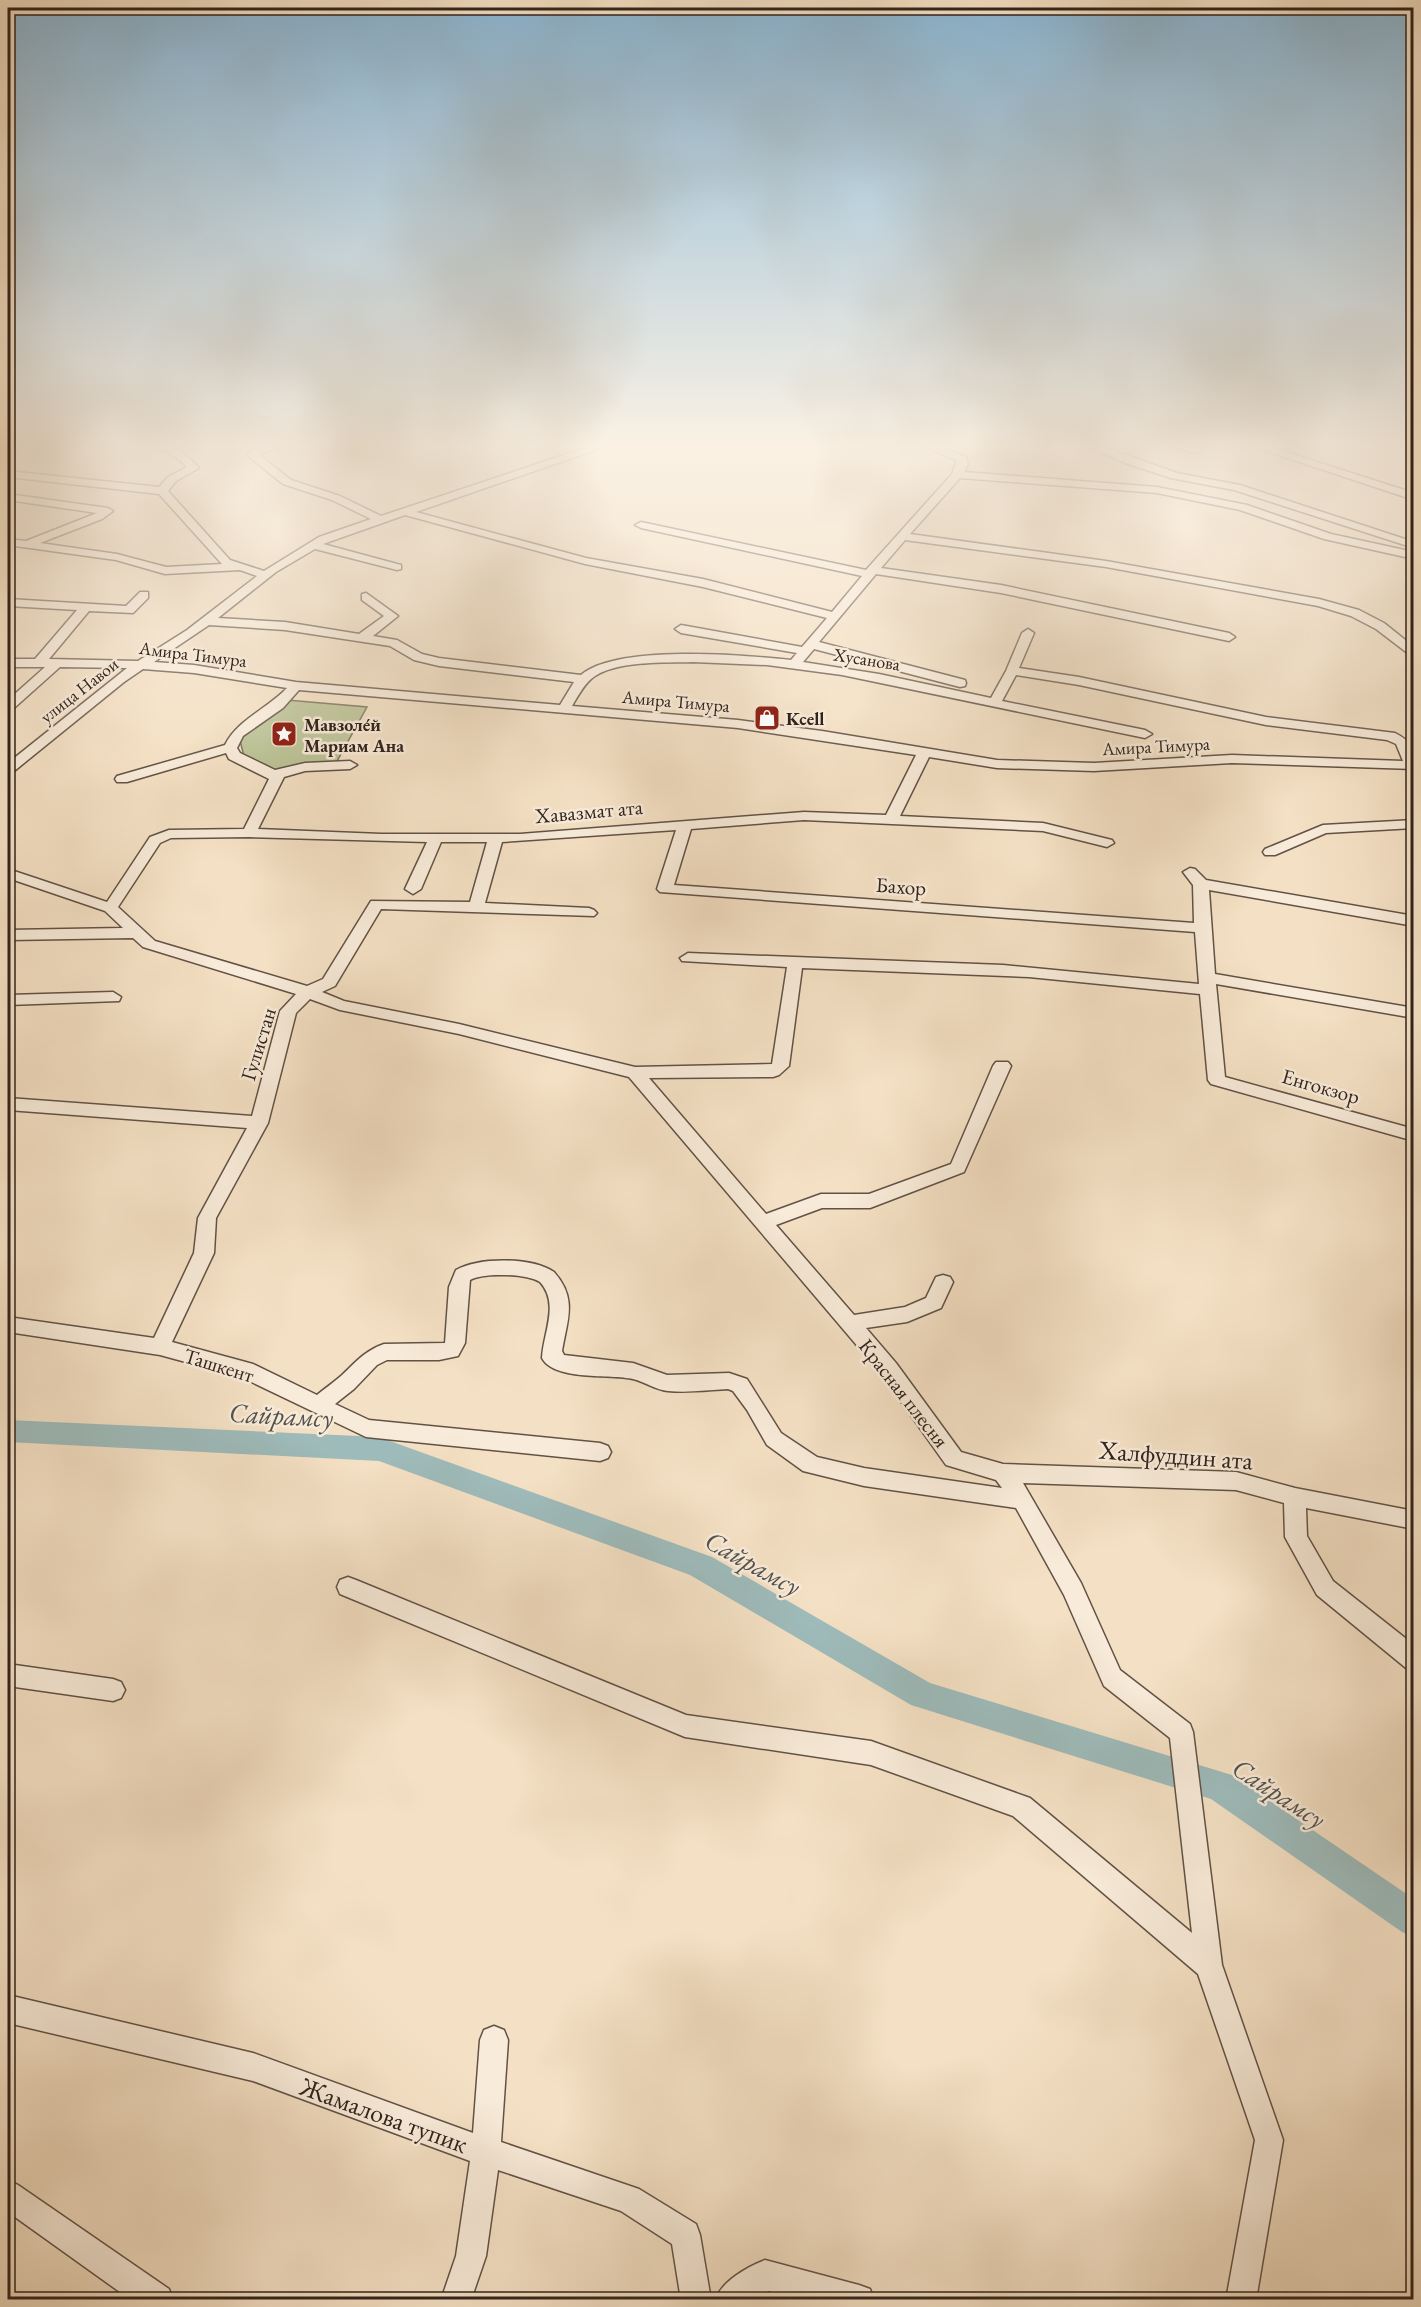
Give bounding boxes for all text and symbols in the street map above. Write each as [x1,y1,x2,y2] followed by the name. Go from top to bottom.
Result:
[137,636,249,672] street label: Амира Тимура
[831,642,903,676] street label: Хусанова
[35,652,123,728] street label: улица Навои
[620,685,732,717] street label: Амира Тимура
[752,703,782,733] shop icon: Kcell
[786,707,824,730] place label: Kcell
[304,713,404,757] place label: Мавзоле́й Мариам Ана
[269,719,299,749] place icon: Мавзоле́й Мариам Ана
[1100,732,1211,760] street label: Амира Тимура
[533,793,645,829] street label: Хавазмат ата
[875,871,927,901] street label: Бахор
[234,1004,282,1084] street label: Гулистан
[1279,1062,1363,1110] street label: Енгокзор
[853,1333,955,1453] street label: Красная плесня
[181,1342,258,1389] street label: Ташкент
[228,1395,334,1435] water label: Сайрамсу
[1097,1433,1255,1477] street label: Халфуддин ата
[699,1522,807,1604] water label: Сайрамсу
[1226,1750,1332,1836] water label: Сайрамсу
[295,2069,473,2161] street label: Жамалова тупик

